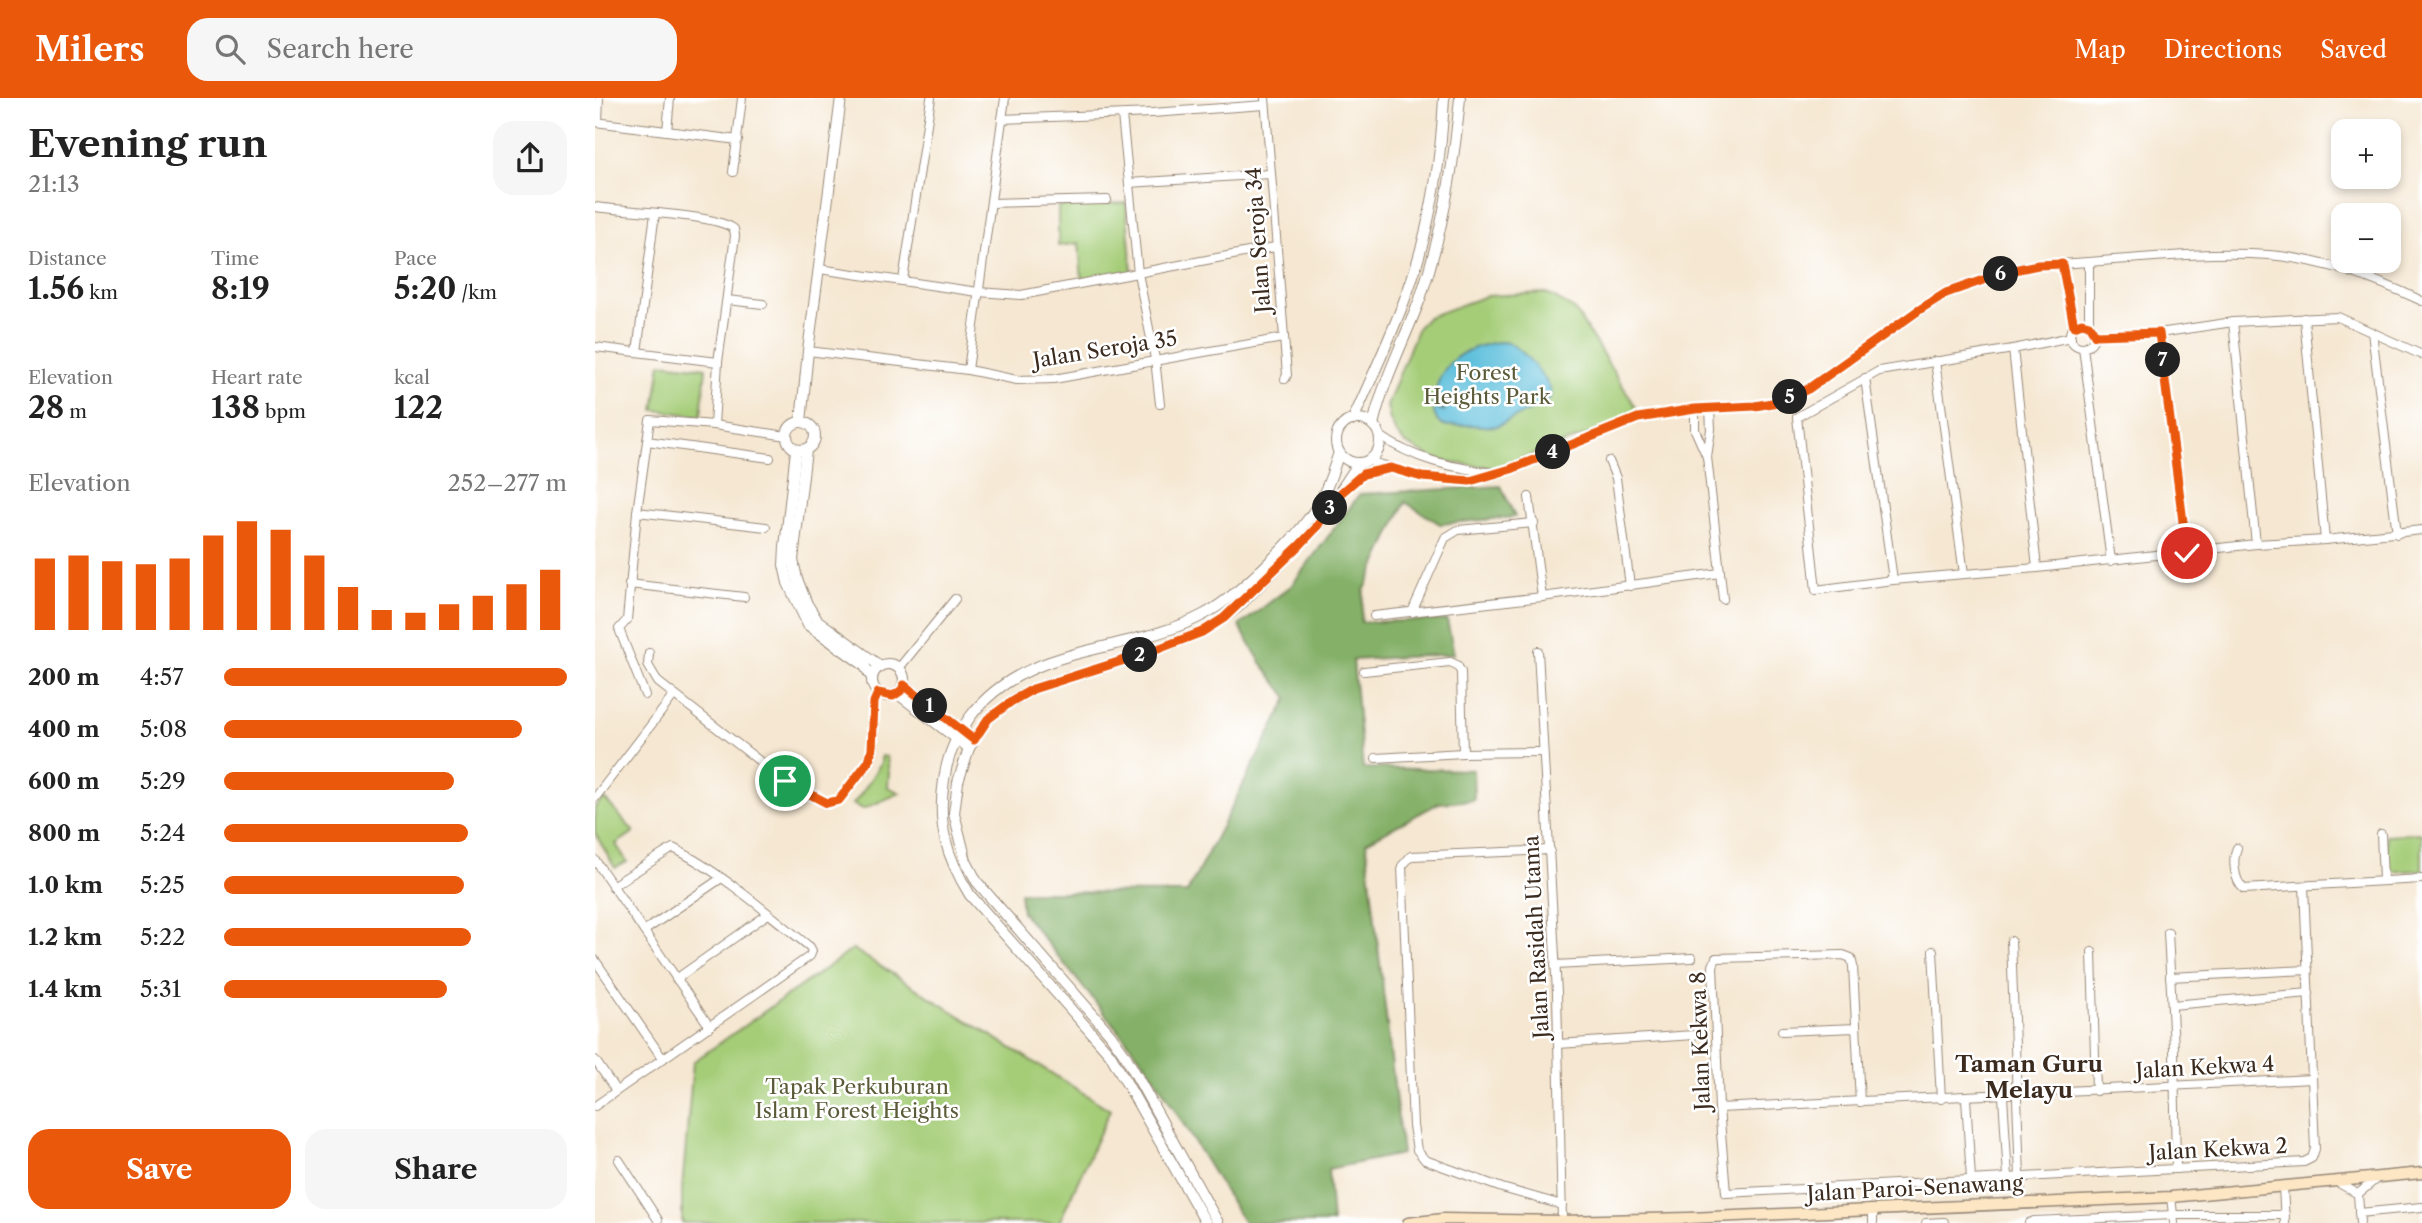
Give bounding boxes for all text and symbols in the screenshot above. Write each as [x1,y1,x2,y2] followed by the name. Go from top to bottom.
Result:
[187,18,677,81] search box
[35,29,145,70] text: Milers
[211,30,249,68] icon: search
[267,33,414,65] text: Search here
[2074,35,2126,64] text: Map
[2164,35,2282,64] text: Directions
[2320,35,2387,64] text: Saved
[2331,119,2401,273] map controls
[2331,119,2401,189] button: +
[28,120,268,167] text: Evening run
[493,121,567,195] button: share
[1240,166,1276,317] street label: Jalan Seroja 34
[28,170,80,198] text: 21:13
[2331,203,2401,273] button: −
[28,247,107,270] text: Distance
[211,247,259,270] text: Time
[394,247,437,270] text: Pace
[1983,256,2019,292] pin: 6
[1995,262,2006,285] text: 6
[28,270,84,307] text: 1.56
[211,270,270,307] text: 8:19
[394,270,456,307] text: 5:20
[84,281,118,304] text: km
[456,281,497,304] text: /km
[1028,325,1179,373] street label: Jalan Seroja 35
[2145,342,2181,378] pin: 7
[2158,348,2167,371] text: 7
[1423,360,1552,409] park label: Forest Heights Park
[28,366,113,389] text: Elevation
[211,366,303,389] text: Heart rate
[394,366,430,389] text: kcal
[1773,380,1807,414] pin: 5
[1784,385,1795,408] text: 5
[28,389,64,426] text: 28
[211,389,260,426] text: 138
[394,389,443,426] text: 122
[64,400,87,423] text: m
[260,400,306,423] text: bpm
[1535,434,1571,470] pin: 4
[1547,440,1558,463] text: 4
[28,469,131,497] text: Elevation
[448,469,567,497] text: 252–277 m
[1313,490,1347,526] pin: 3
[1324,496,1335,519] text: 3
[2157,523,2217,583] pin
[2168,534,2206,572] icon: check
[1123,638,1157,672] pin: 2
[1134,643,1145,666] text: 2
[28,663,100,691] text: 200 m
[140,663,184,691] text: 4:57
[913,688,947,724] pin: 1
[925,694,934,717] text: 1
[28,715,100,743] text: 400 m
[140,715,187,743] text: 5:08
[755,751,815,811] pin
[766,762,804,800] icon: arrive
[28,767,100,795] text: 600 m
[140,767,186,795] text: 5:29
[28,819,100,847] text: 800 m
[140,819,185,847] text: 5:24
[1518,834,1554,1042] street label: Jalan Rasidah Utama
[28,871,103,899] text: 1.0 km
[140,871,185,899] text: 5:25
[28,923,102,951] text: 1.2 km
[140,923,185,951] text: 5:22
[1685,971,1715,1114] street label: Jalan Kekwa 8
[28,975,102,1003] text: 1.4 km
[140,975,181,1003] text: 5:31
[1955,1050,2103,1104] district label: Taman Guru Melayu
[2132,1051,2275,1083] street label: Jalan Kekwa 4
[755,1074,959,1123] park label: Tapak Perkuburan Islam Forest Heights
[28,1129,291,1209] button: Save
[305,1129,567,1209] button: Share
[2145,1133,2288,1165] street label: Jalan Kekwa 2
[1803,1170,2025,1206] street label: Jalan Paroi-Senawang

